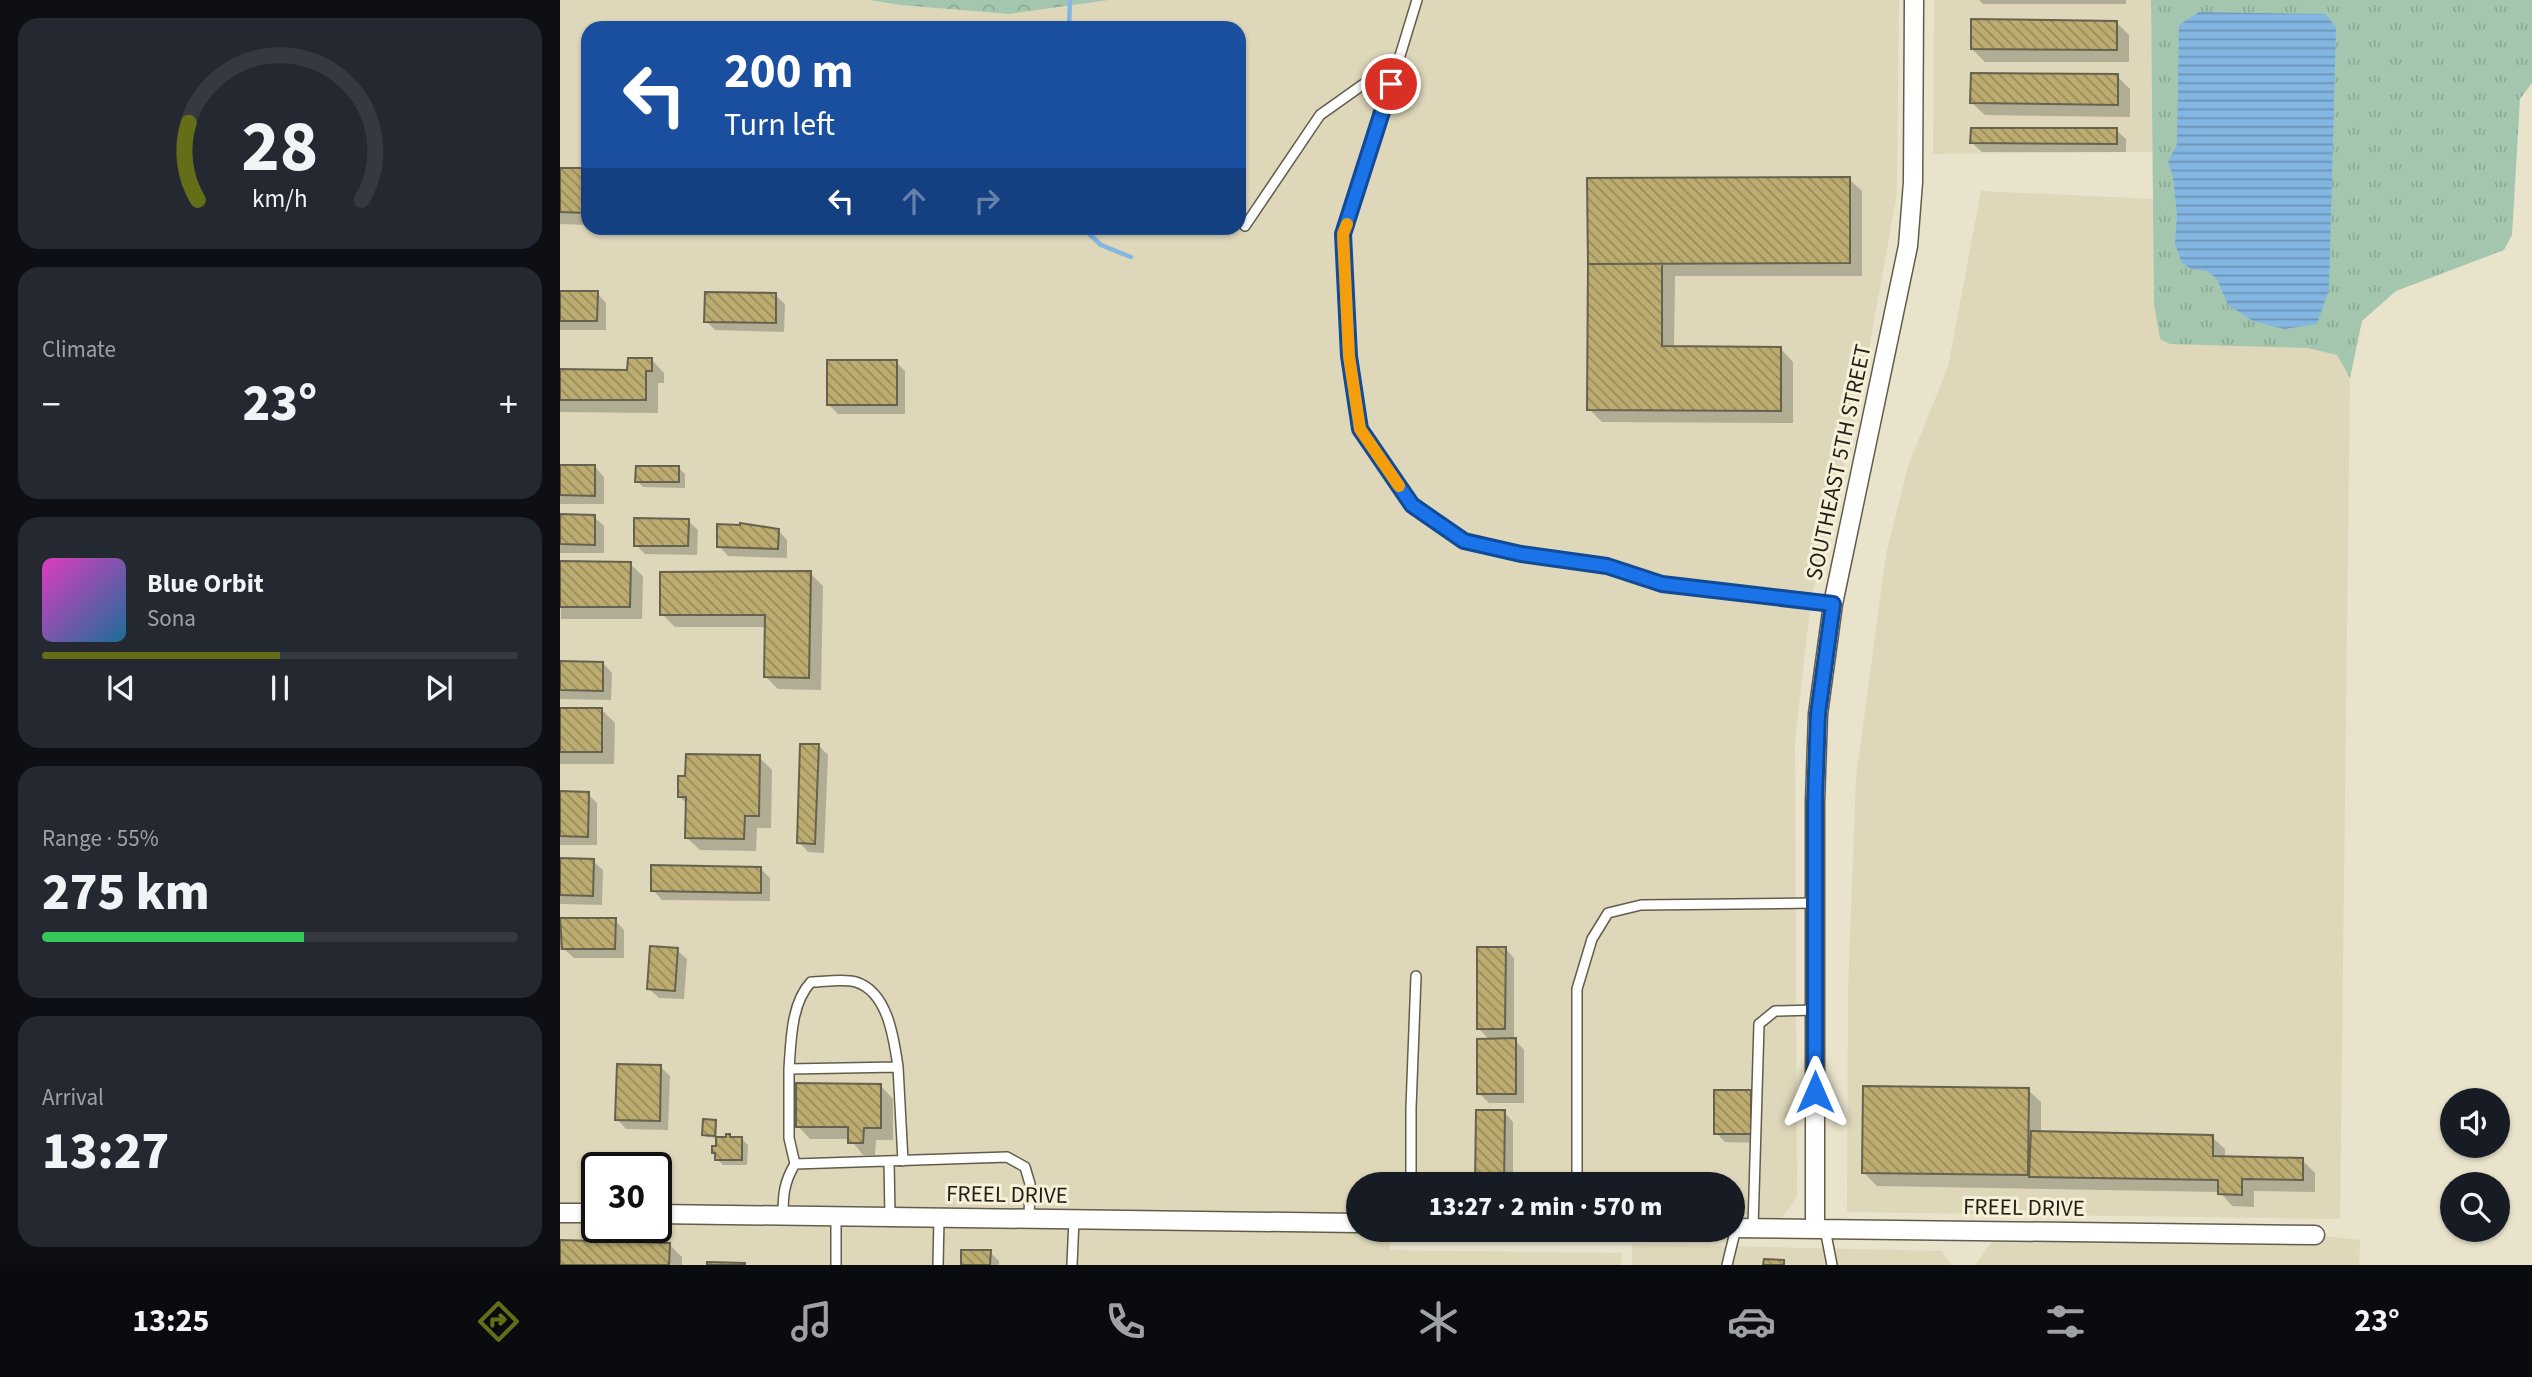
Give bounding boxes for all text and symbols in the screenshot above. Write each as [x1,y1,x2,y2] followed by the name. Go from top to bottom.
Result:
[724,37,853,107] text: 200 m
[609,49,700,140] icon: left
[1361,54,1421,114] pin
[1372,65,1410,103] icon: arrive
[242,95,318,199] text: 28
[724,102,835,148] text: Turn left
[252,181,308,217] text: km/h
[822,182,860,220] icon: left
[895,182,933,220] icon: ahead
[968,182,1006,220] icon: right
[42,333,116,366] text: Climate
[1797,341,1880,583] street label: SOUTHEAST 5TH STREET
[243,367,317,441] text: 23°
[42,378,61,432] text: −
[499,378,518,432] text: +
[147,565,264,602] text: Blue Orbit
[147,602,196,635] text: Sona
[102,669,140,707] icon: previous
[261,669,299,707] icon: pause
[420,669,458,707] icon: next
[42,822,159,855] text: Range · 55%
[42,856,210,930] text: 275 km
[1778,1055,1852,1129] position arrow
[42,1081,104,1114] text: Arrival
[2440,1088,2510,1242] map controls
[2440,1088,2510,1158] button: sound
[42,1115,169,1189] text: 13:27
[581,1152,672,1243] speed limit sign: 30
[2440,1172,2510,1242] button: search
[946,1177,1068,1212] street label: FREEL DRIVE
[1429,1188,1662,1225] text: 13:27 · 2 min · 570 m
[1963,1190,2085,1225] street label: FREEL DRIVE
[474,1297,523,1346] icon: directions
[787,1297,836,1346] icon: music
[1101,1297,1150,1346] icon: phone
[1414,1297,1463,1346] icon: climate
[1727,1297,1776,1346] icon: car
[2041,1297,2090,1346] icon: filters
[132,1298,209,1344] text: 13:25
[2354,1298,2400,1344] text: 23°

